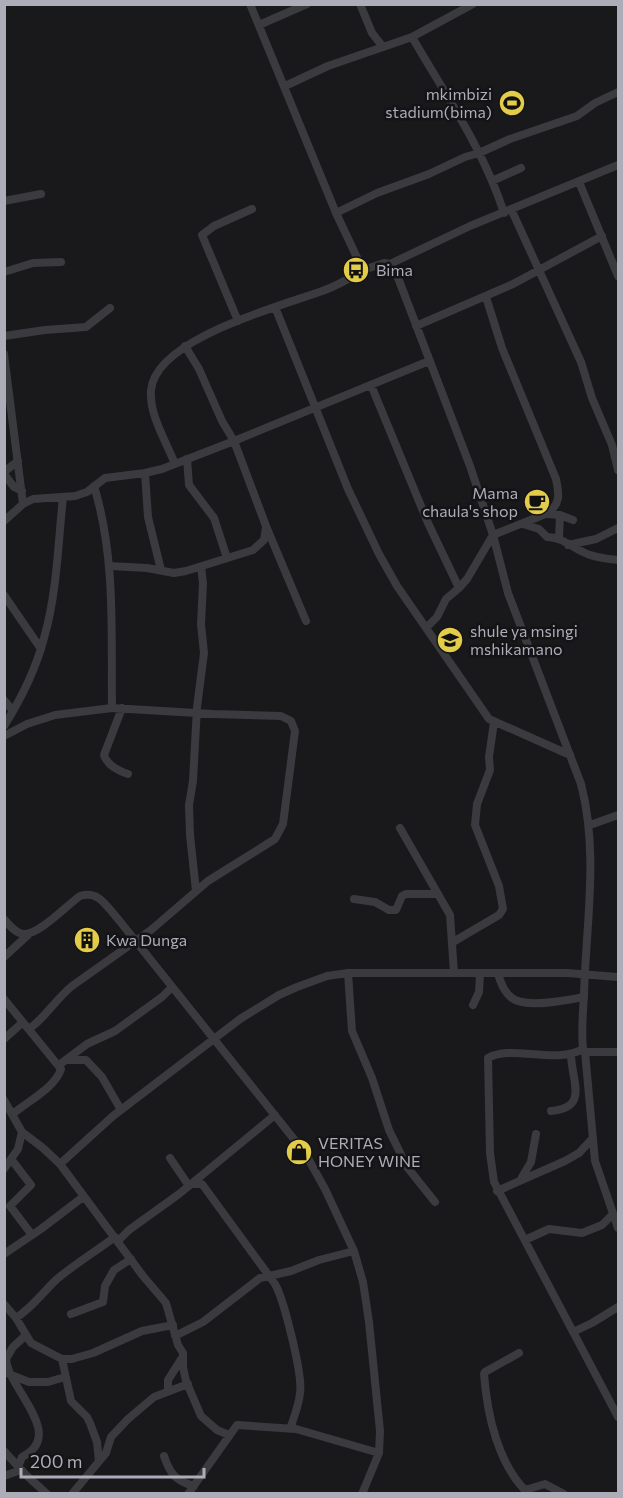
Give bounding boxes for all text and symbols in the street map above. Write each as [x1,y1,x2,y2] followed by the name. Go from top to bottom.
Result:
[385,84,492,121] place label: mkimbizi stadium(bima)
[497,88,527,118] sports icon: mkimbizi stadium(bima)
[341,255,371,285] bus stop icon: Bima
[376,260,413,279] place label: Bima
[422,483,518,520] place label: Mama chaula's shop
[522,487,552,517] cafe icon: Mama chaula's shop
[470,621,578,658] place label: shule ya msingi mshikamano
[435,625,465,655] school or university icon: shule ya msingi mshikamano
[72,925,102,955] building icon: Kwa Dunga
[106,930,187,949] place label: Kwa Dunga
[318,1133,420,1170] place label: VERITAS HONEY WINE
[284,1137,314,1167] shop icon: VERITAS HONEY WINE
[21,1441,204,1479] scale bar
[30,1450,83,1472] text: 200 m

